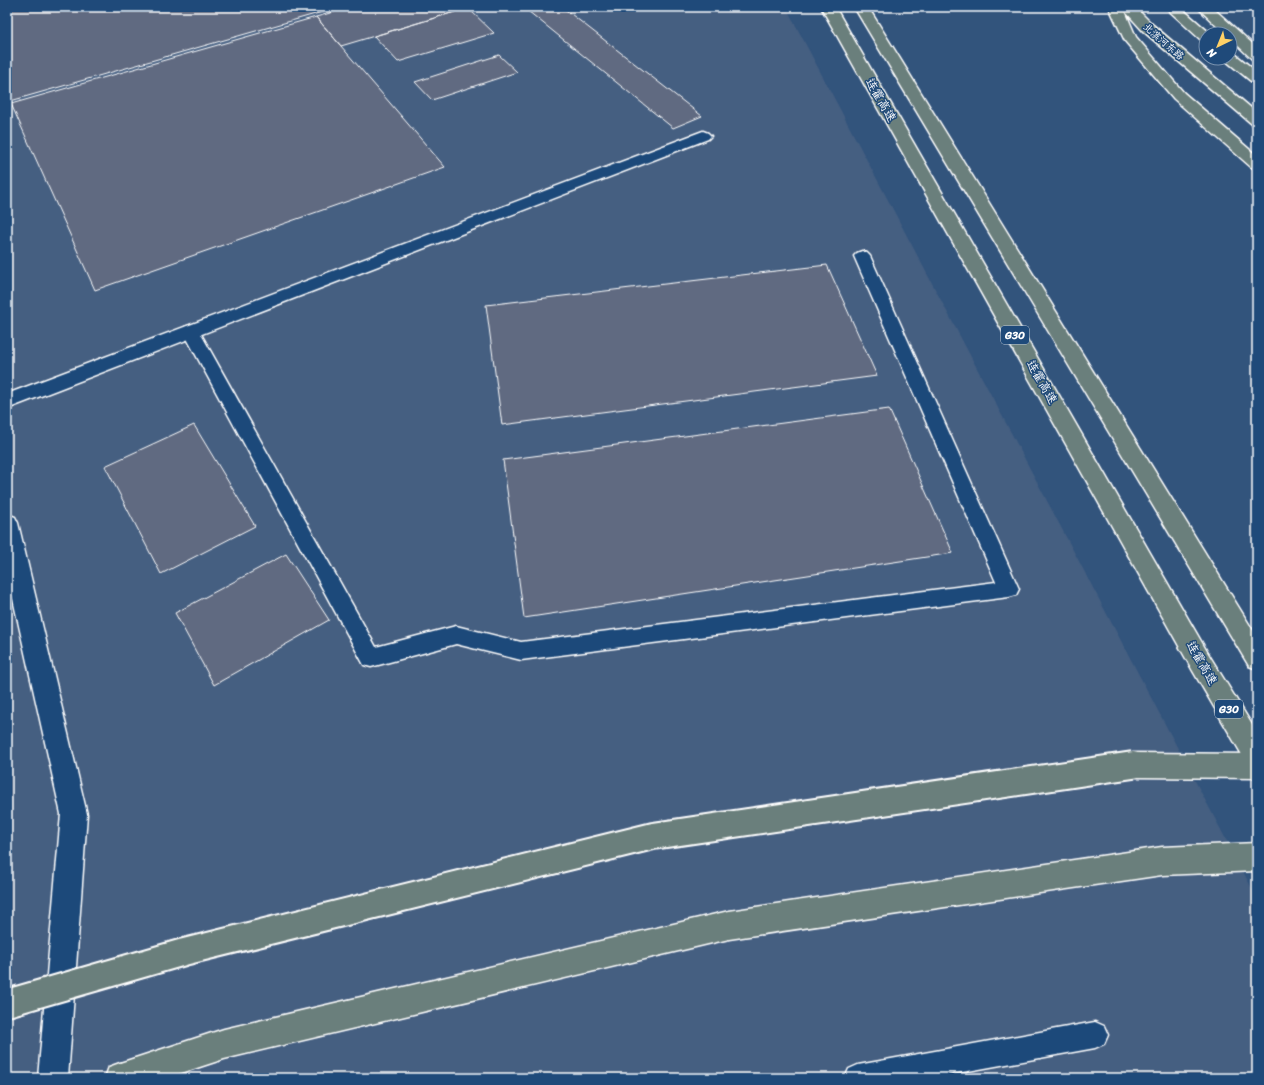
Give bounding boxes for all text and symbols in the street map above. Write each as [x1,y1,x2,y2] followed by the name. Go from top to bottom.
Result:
[1139,19,1188,65] street label: 北滨河东路
[1198,26,1238,66] north arrow
[1202,43,1222,63] text: N
[859,74,903,126] street label: 连霍高速
[1001,326,1029,344] road number: G30
[1020,356,1064,408] street label: 连霍高速
[1180,637,1224,689] street label: 连霍高速
[1215,700,1243,718] road number: G30

